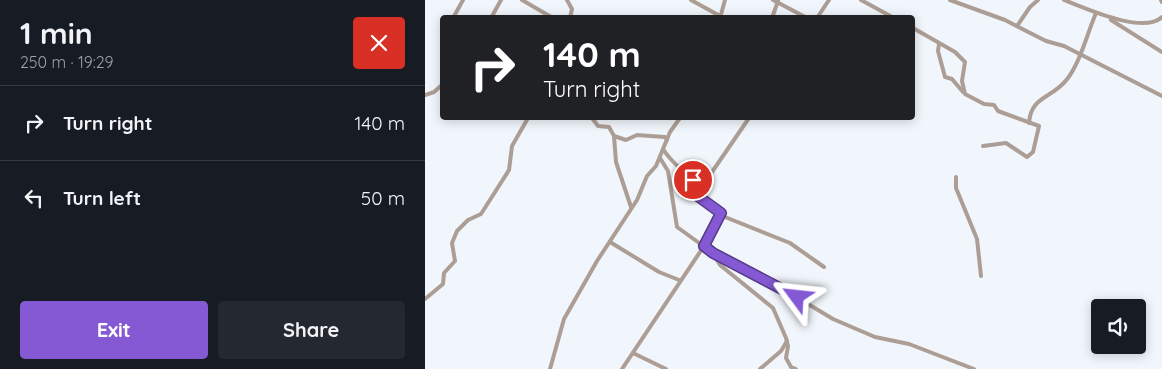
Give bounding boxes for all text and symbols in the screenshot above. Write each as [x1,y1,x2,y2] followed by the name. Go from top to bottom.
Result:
[20,14,93,52] text: 1 min
[353,17,405,69] button: close
[543,32,641,76] text: 140 m
[460,35,525,100] icon: right
[20,52,114,72] text: 250 m · 19:29
[543,75,640,103] text: Turn right
[20,109,48,137] icon: right
[63,111,152,135] text: Turn right
[354,111,405,135] text: 140 m
[672,159,714,201] pin
[679,166,707,194] icon: arrive
[20,184,48,212] icon: left
[63,186,141,210] text: Turn left
[361,186,405,210] text: 50 m
[770,270,822,322] position arrow
[1091,299,1146,354] map controls
[1091,299,1146,354] button: sound
[20,301,208,359] button: Exit
[218,301,405,359] button: Share

